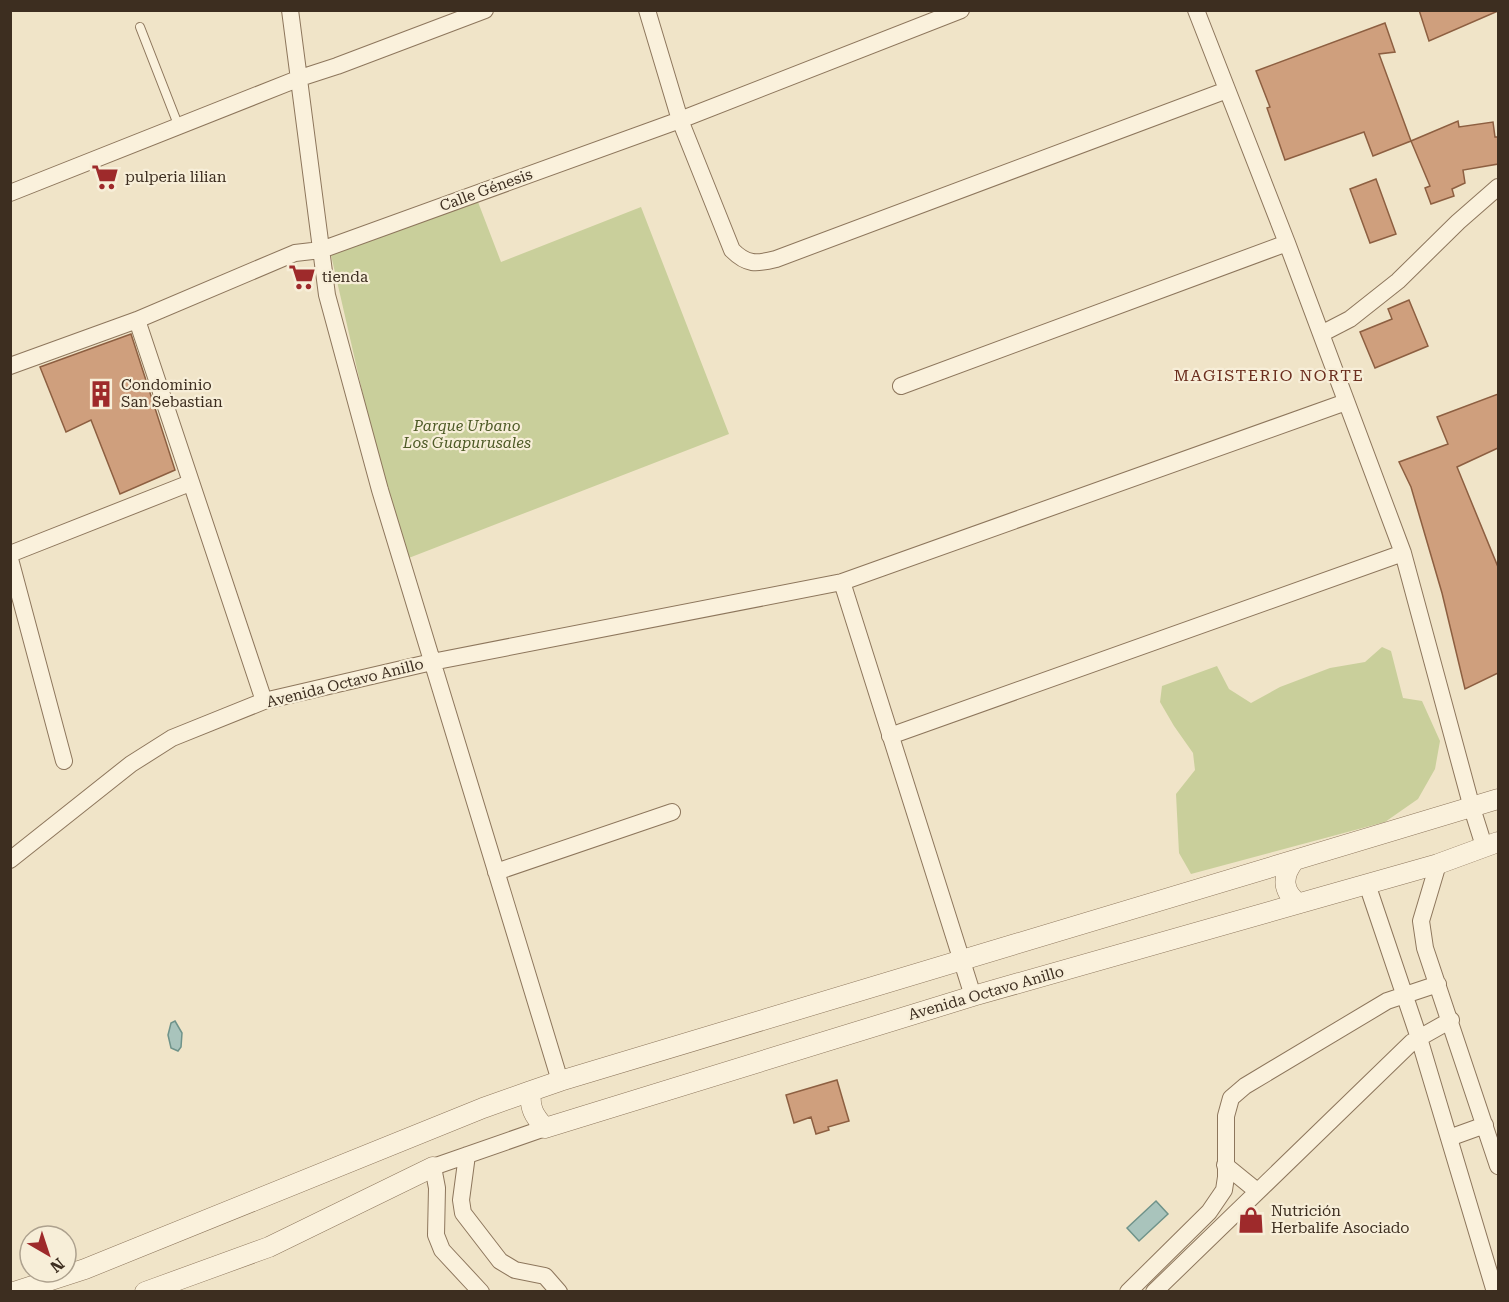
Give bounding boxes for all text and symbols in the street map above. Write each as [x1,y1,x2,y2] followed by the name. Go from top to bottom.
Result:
[90,162,120,192] supermarket icon: pulperia lilian
[437,165,535,215] street label: Calle Génesis
[125,168,227,186] place label: pulperia lilian
[287,262,317,292] supermarket icon: tienda
[322,268,368,286] place label: tienda
[1174,366,1364,385] district label: MAGISTERIO NORTE
[121,376,223,411] place label: Condominio San Sebastian
[86,379,116,409] building icon: Condominio San Sebastian
[402,417,531,452] park label: Parque Urbano Los Guapurusales
[265,655,425,711] street label: Avenida Octavo Anillo
[906,962,1066,1024] street label: Avenida Octavo Anillo
[1271,1202,1410,1237] place label: Nutrición Herbalife Asociado
[1236,1205,1266,1235] shop icon: Nutrición Herbalife Asociado
[18,1224,78,1284] north arrow
[46,1254,68,1277] text: N

